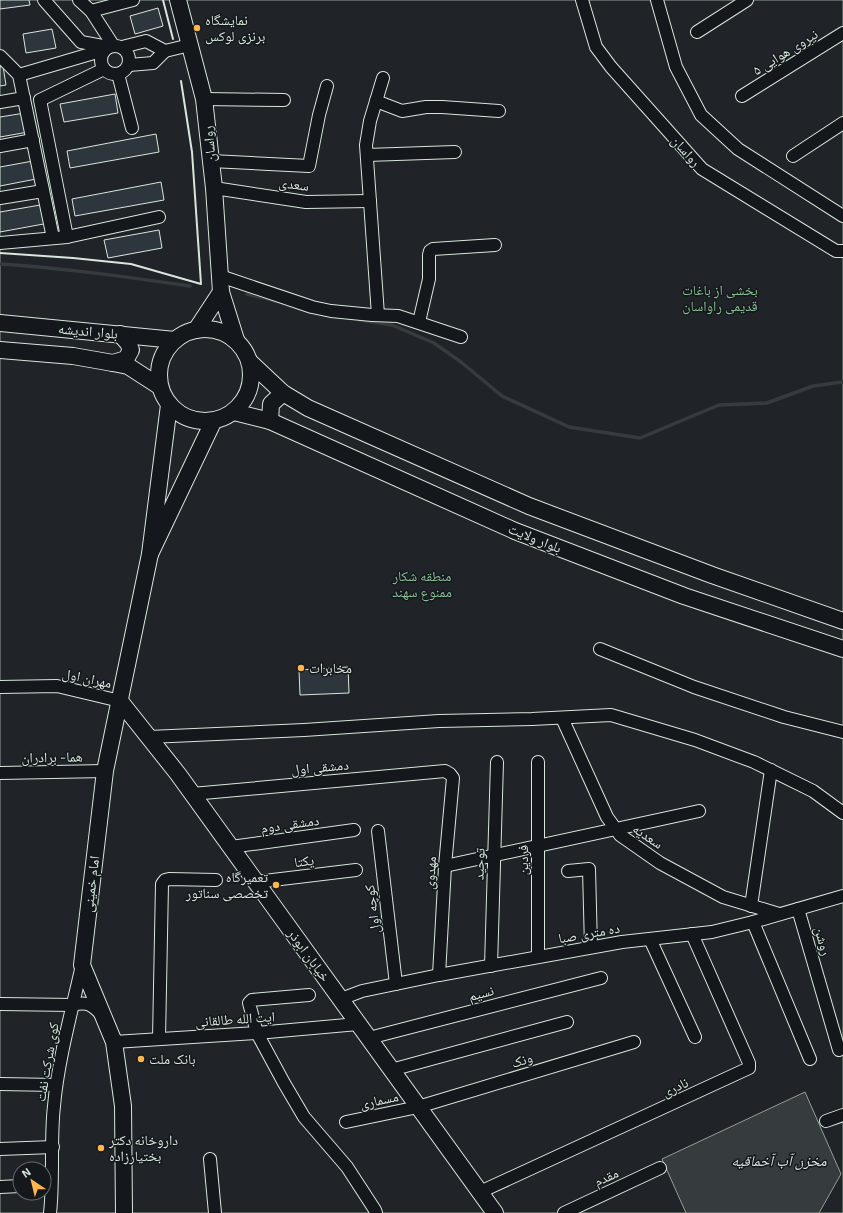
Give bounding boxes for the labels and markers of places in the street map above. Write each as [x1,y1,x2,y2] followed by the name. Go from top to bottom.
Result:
[205,11,266,45] place label: نمایشگاه برنزی لوکس
[192,23,202,33] marker: نمایشگاه برنزی لوکس
[309,659,352,677] place label: مخابرات
[296,663,306,673] marker: مخابرات
[185,868,268,902] place label: تعمیرگاه تخصصی سناتور
[271,880,281,890] marker: تعمیرگاه تخصصی سناتور
[149,1050,196,1067] place label: بانک ملت
[136,1054,146,1064] marker: بانک ملت
[108,1131,178,1165] place label: داروخانه دکتر بختیارزاده
[96,1143,106,1153] marker: داروخانه دکتر بختیارزاده

